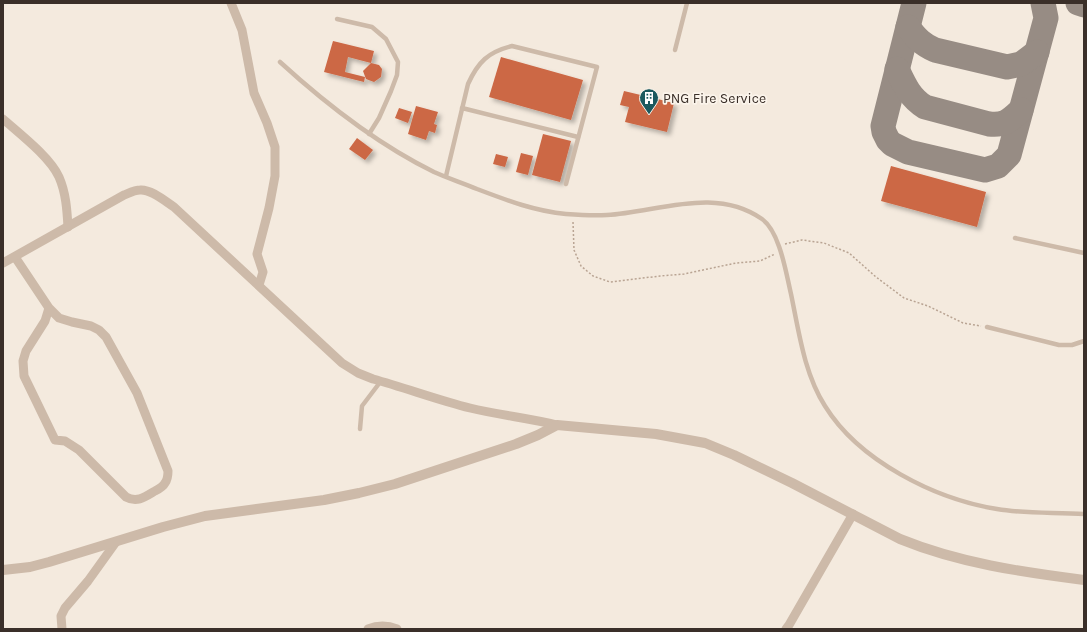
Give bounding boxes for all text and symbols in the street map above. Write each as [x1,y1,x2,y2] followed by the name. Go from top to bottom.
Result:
[638,87,660,115] building icon: PNG Fire Service
[663,90,766,107] place label: PNG Fire Service

